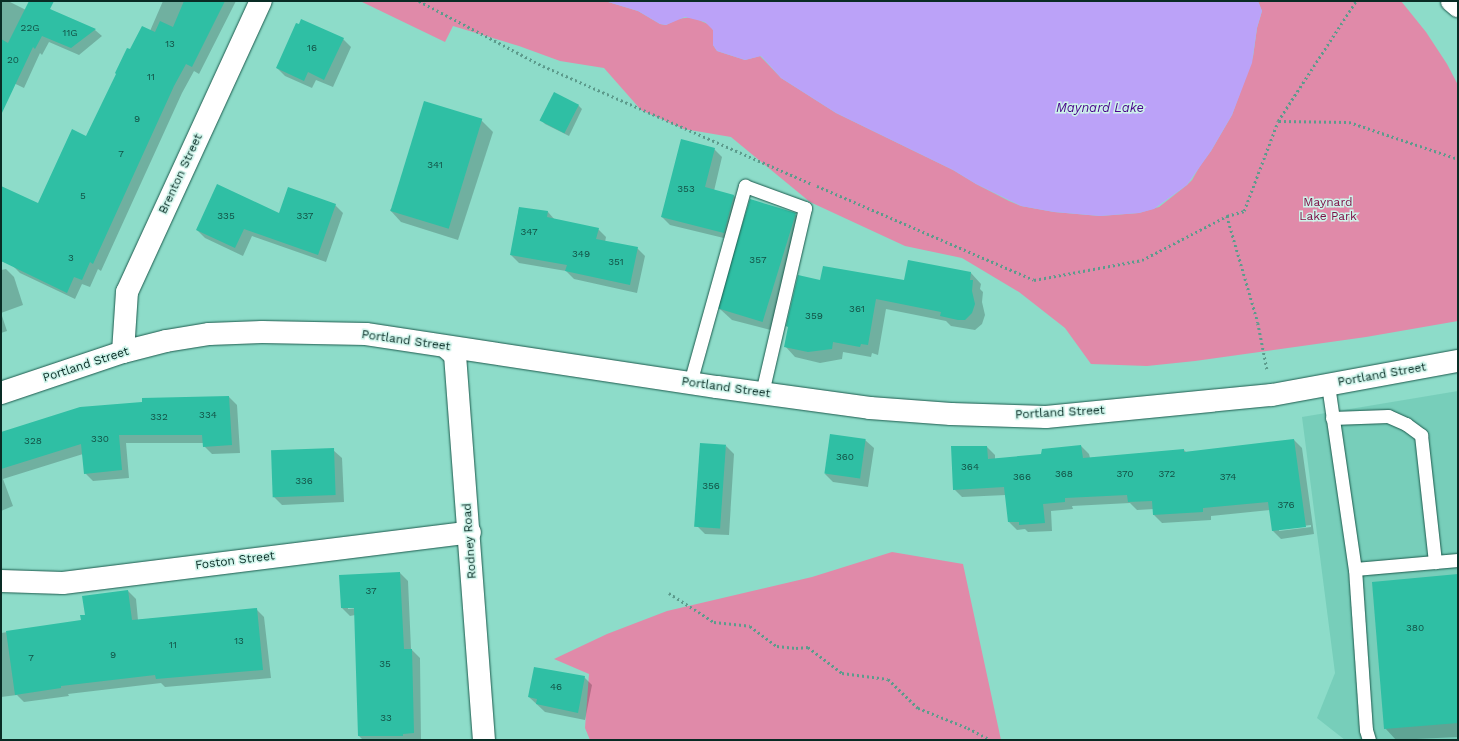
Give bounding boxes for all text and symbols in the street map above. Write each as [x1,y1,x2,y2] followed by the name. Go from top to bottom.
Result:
[21,22,39,34] house number: 22G
[62,27,78,39] house number: 11G
[165,38,175,50] house number: 13
[307,42,317,54] house number: 16
[7,54,19,66] house number: 20
[147,71,155,83] house number: 11
[1056,100,1144,116] water label: Maynard Lake
[134,113,140,125] house number: 9
[156,132,206,216] street label: Brenton Street
[118,148,124,160] house number: 7
[427,159,443,171] house number: 341
[677,183,695,195] house number: 353
[80,190,86,202] house number: 5
[1299,196,1357,224] park label: Maynard Lake Park
[217,210,235,222] house number: 335
[297,210,313,222] house number: 337
[520,226,538,238] house number: 347
[572,248,590,260] house number: 349
[68,252,74,264] house number: 3
[749,254,767,266] house number: 357
[608,256,624,268] house number: 351
[849,303,865,315] house number: 361
[805,310,823,322] house number: 359
[361,328,451,354] street label: Portland Street
[41,344,131,386] street label: Portland Street
[1337,360,1427,390] street label: Portland Street
[681,375,771,401] street label: Portland Street
[1015,403,1105,423] street label: Portland Street
[199,409,217,421] house number: 334
[150,411,168,423] house number: 332
[91,433,109,445] house number: 330
[24,435,42,447] house number: 328
[836,451,854,463] house number: 360
[961,461,979,473] house number: 364
[1055,468,1073,480] house number: 368
[1116,468,1134,480] house number: 370
[1159,468,1175,480] house number: 372
[1013,471,1031,483] house number: 366
[1220,471,1236,483] house number: 374
[295,475,313,487] house number: 336
[702,480,720,492] house number: 356
[1278,499,1294,511] house number: 376
[460,503,480,579] street label: Rodney Road
[194,549,276,573] street label: Foston Street
[365,585,377,597] house number: 37
[1406,622,1424,634] house number: 380
[234,635,244,647] house number: 13
[169,639,177,651] house number: 11
[110,649,116,661] house number: 9
[28,652,34,664] house number: 7
[379,658,391,670] house number: 35
[550,681,562,693] house number: 46
[380,712,392,724] house number: 33

